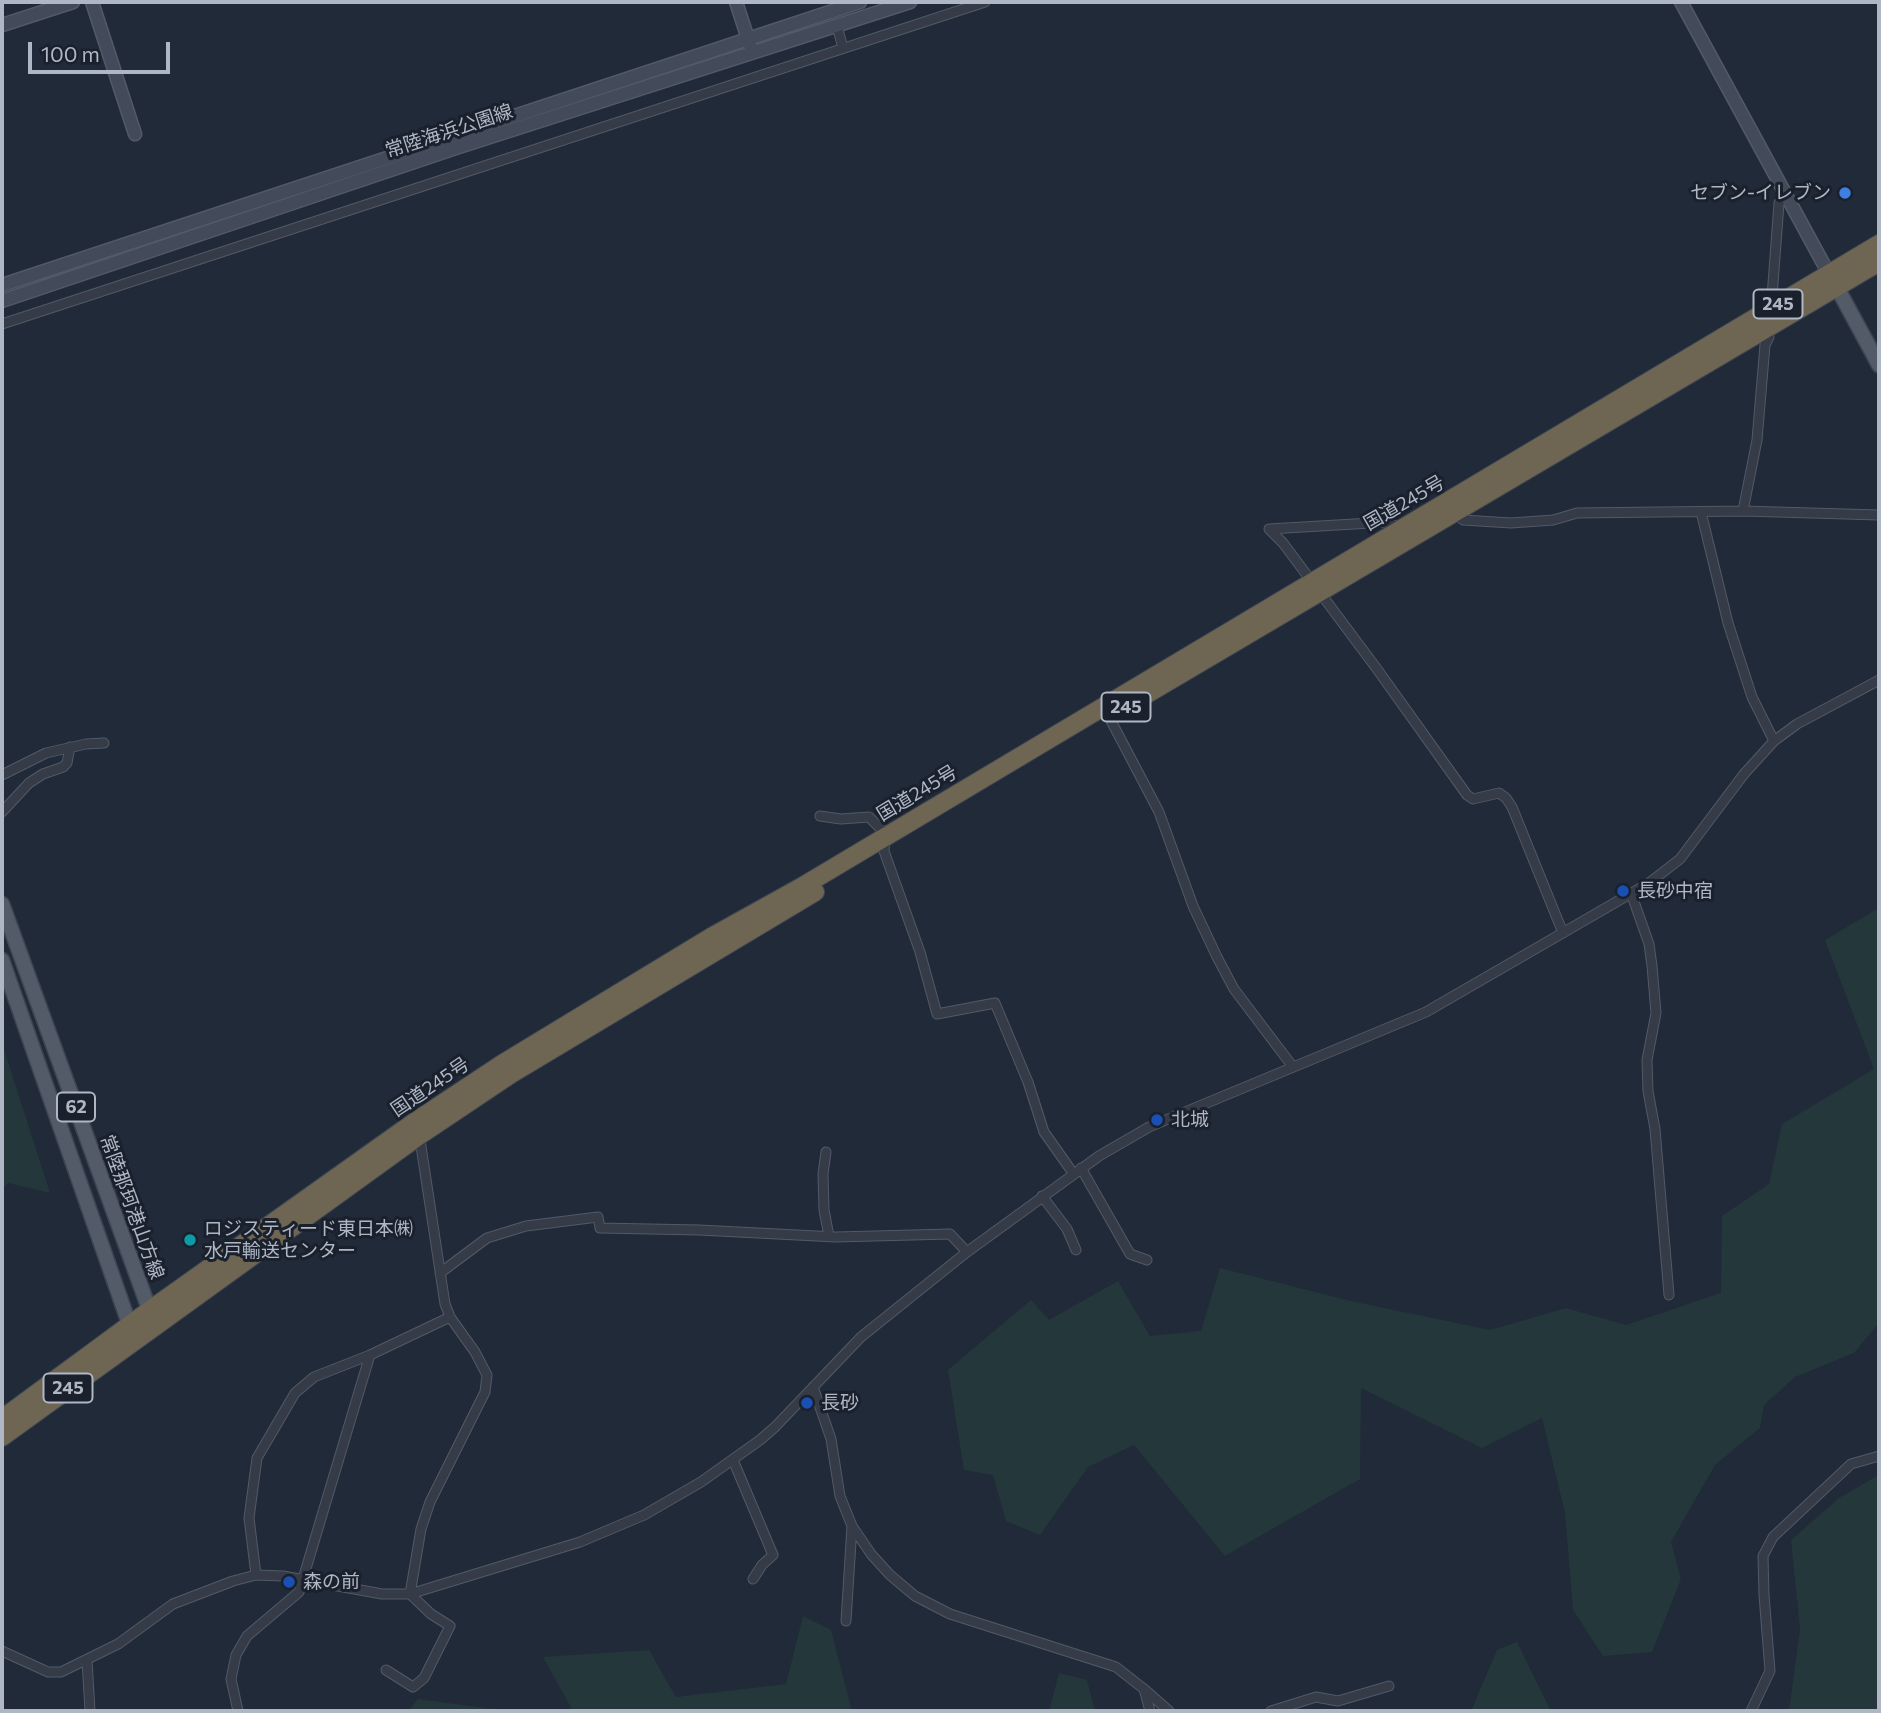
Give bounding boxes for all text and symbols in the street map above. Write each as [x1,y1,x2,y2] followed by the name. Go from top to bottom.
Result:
[32,28,173,72] scale bar
[41,41,100,66] text: 100 m
[382,100,516,162] street label: 常陸海浜公園線
[1690,182,1831,204] place label: セブン-イレブン
[1837,185,1853,201] marker: セブン-イレブン
[1754,290,1802,318] road number: 245
[1360,471,1448,535] street label: 国道245号
[1102,692,1150,722] road number: 245
[873,760,961,826] street label: 国道245号
[1637,880,1713,902] place label: 長砂中宿
[1615,883,1631,899] marker: 長砂中宿
[387,1053,473,1121] street label: 国道245号
[57,1092,95,1122] road number: 62
[1171,1109,1209,1131] place label: 北城
[1149,1112,1165,1128] marker: 北城
[95,1132,169,1282] street label: 常陸那珂港山方線
[204,1218,413,1262] place label: ロジスティード東日本㈱ 水戸輸送センター
[182,1232,198,1248] marker: ロジスティード東日本㈱ 水戸輸送センター
[43,1373,92,1402] road number: 245
[821,1392,859,1414] place label: 長砂
[799,1395,815,1411] marker: 長砂
[303,1571,360,1593] place label: 森の前
[281,1574,297,1590] marker: 森の前

